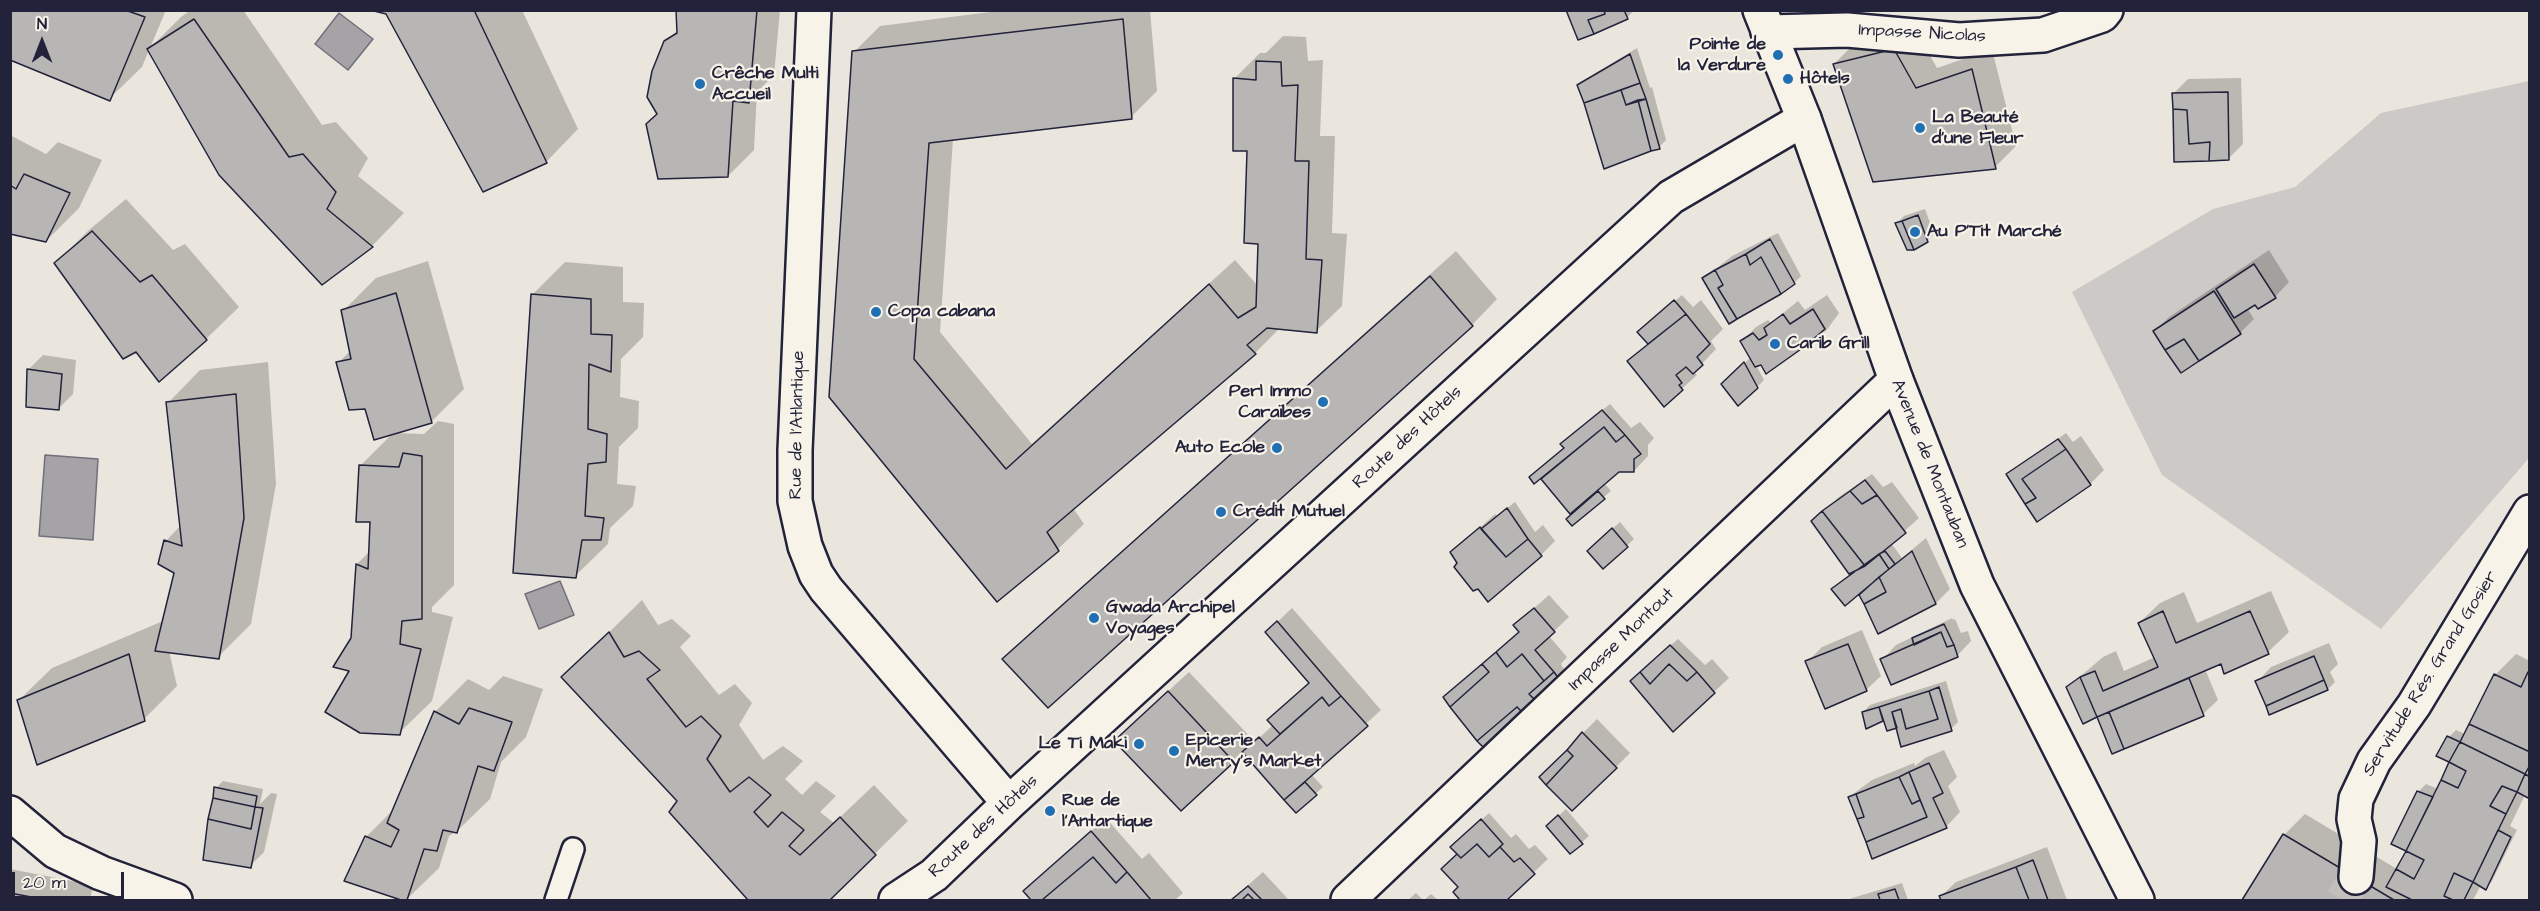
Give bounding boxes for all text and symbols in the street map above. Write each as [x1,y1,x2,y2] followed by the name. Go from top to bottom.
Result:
[12,12,72,72] north arrow
[37,13,47,35] text: N
[1858,20,1986,48] street label: Impasse Nicolas
[1678,34,1766,76] place label: Pointe de la Verdure
[1771,48,1785,62] marker: Pointe de la Verdure
[712,63,819,106] place label: Crêche Multi Accueil
[1800,68,1850,90] place label: Hôtels
[1781,72,1795,86] marker: Hôtels
[693,77,707,91] marker: Crêche Multi Accueil
[1932,107,2023,150] place label: La Beauté d'une Fleur
[1913,121,1927,135] marker: La Beauté d'une Fleur
[1927,221,2062,243] place label: Au P'Tit Marché
[1908,225,1922,239] marker: Au P'Tit Marché
[888,301,995,323] place label: Copa cabana
[869,305,883,319] marker: Copa cabana
[1787,333,1870,355] place label: Carib Grill
[1768,337,1782,351] marker: Carib Grill
[786,350,810,500] street label: Rue de l'Atlantique
[1885,377,1973,551] street label: Avenue de Montauban
[1229,381,1311,424] place label: Perl Immo Caraïbes
[1349,382,1467,494] street label: Route des Hôtels
[1316,395,1330,409] marker: Perl Immo Caraïbes
[1175,437,1265,459] place label: Auto Ecole
[1270,441,1284,455] marker: Auto Ecole
[1233,501,1345,523] place label: Crédit Mutuel
[1214,505,1228,519] marker: Crédit Mutuel
[2359,567,2503,781] street label: Servitude Rés. Grand Gosier
[1565,584,1679,696] street label: Impasse Montout
[1106,597,1235,640] place label: Gwada Archipel Voyages
[1087,611,1101,625] marker: Gwada Archipel Voyages
[1186,730,1322,772] place label: Epicerie Merry's Market
[1039,733,1127,755] place label: Le Ti Maki
[1132,737,1146,751] marker: Le Ti Maki
[1167,744,1181,758] marker: Epicerie Merry's Market
[925,771,1043,883] street label: Route des Hôtels
[1062,790,1153,832] place label: Rue de l'Antartique
[1043,804,1057,818] marker: Rue de l'Antartique
[15,860,128,898] scale bar
[23,870,66,895] text: 20 m

